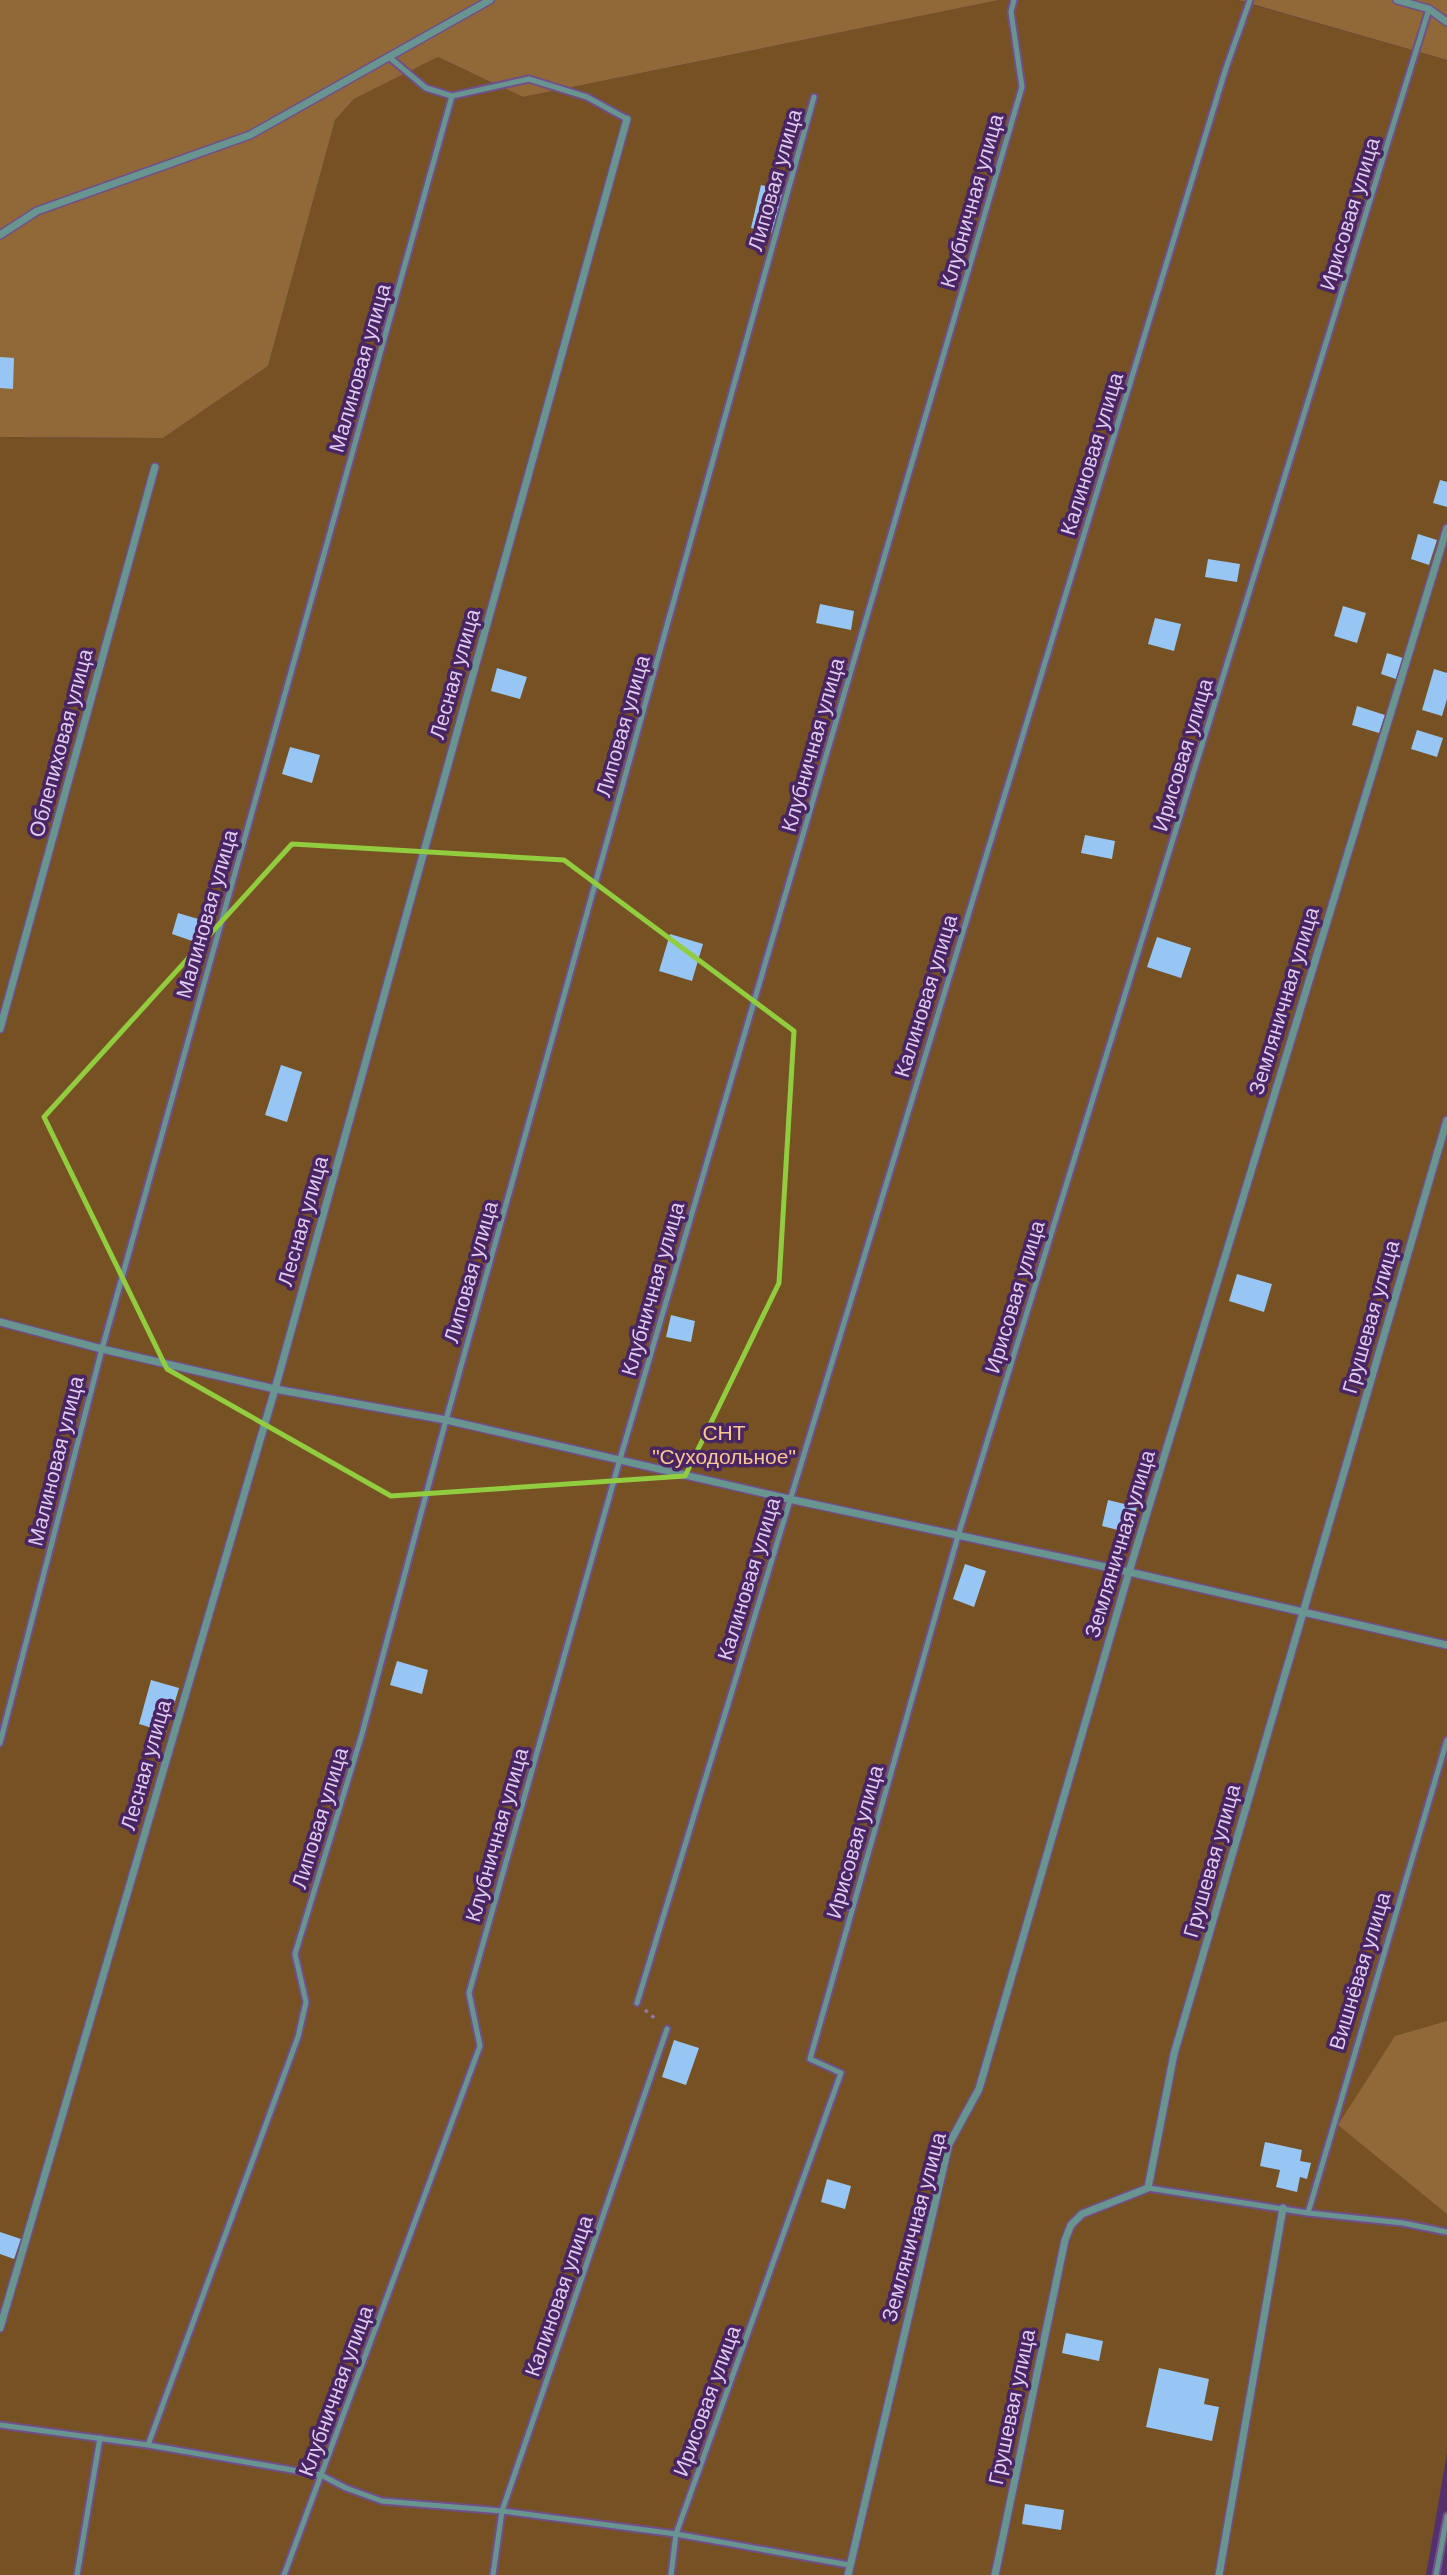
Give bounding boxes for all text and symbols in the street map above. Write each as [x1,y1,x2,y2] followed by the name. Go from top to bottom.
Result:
[743,106,806,253] street label: Липовая улица
[936,111,1007,290] street label: Клубничная улица
[1315,134,1384,293] street label: Ирисовая улица
[324,281,395,455] street label: Малиновая улица
[1056,370,1127,538] street label: Калиновая улица
[425,606,484,742] street label: Лесная улица
[24,646,97,840] street label: Облепиховая улица
[591,652,654,799] street label: Липовая улица
[777,655,848,834] street label: Клубничная улица
[1148,675,1217,834] street label: Ирисовая улица
[171,827,242,1001] street label: Малиновая улица
[1244,904,1323,1097] street label: Земляничная улица
[890,912,961,1080] street label: Калиновая улица
[273,1153,332,1289] street label: Лесная улица
[439,1198,502,1345] street label: Липовая улица
[617,1199,688,1378] street label: Клубничная улица
[980,1217,1049,1376] street label: Ирисовая улица
[1338,1237,1403,1396] street label: Грушевая улица
[23,1373,88,1548] street label: Малиновая улица
[652,1421,796,1468] park label: СНТ "Суходольное"
[1080,1447,1159,1640] street label: Земляничная улица
[713,1495,784,1663] street label: Калиновая улица
[116,1697,175,1833] street label: Лесная улица
[287,1744,352,1891] street label: Липовая улица
[461,1745,532,1924] street label: Клубничная улица
[822,1762,887,1921] street label: Ирисовая улица
[1179,1781,1244,1940] street label: Грушевая улица
[1325,1889,1394,2052] street label: Вишнёвая улица
[877,2129,950,2324] street label: Земляничная улица
[520,2212,597,2379] street label: Калиновая улица
[294,2302,377,2479] street label: Клубничная улица
[669,2322,745,2479] street label: Ирисовая улица
[984,2327,1039,2487] street label: Грушевая улица

